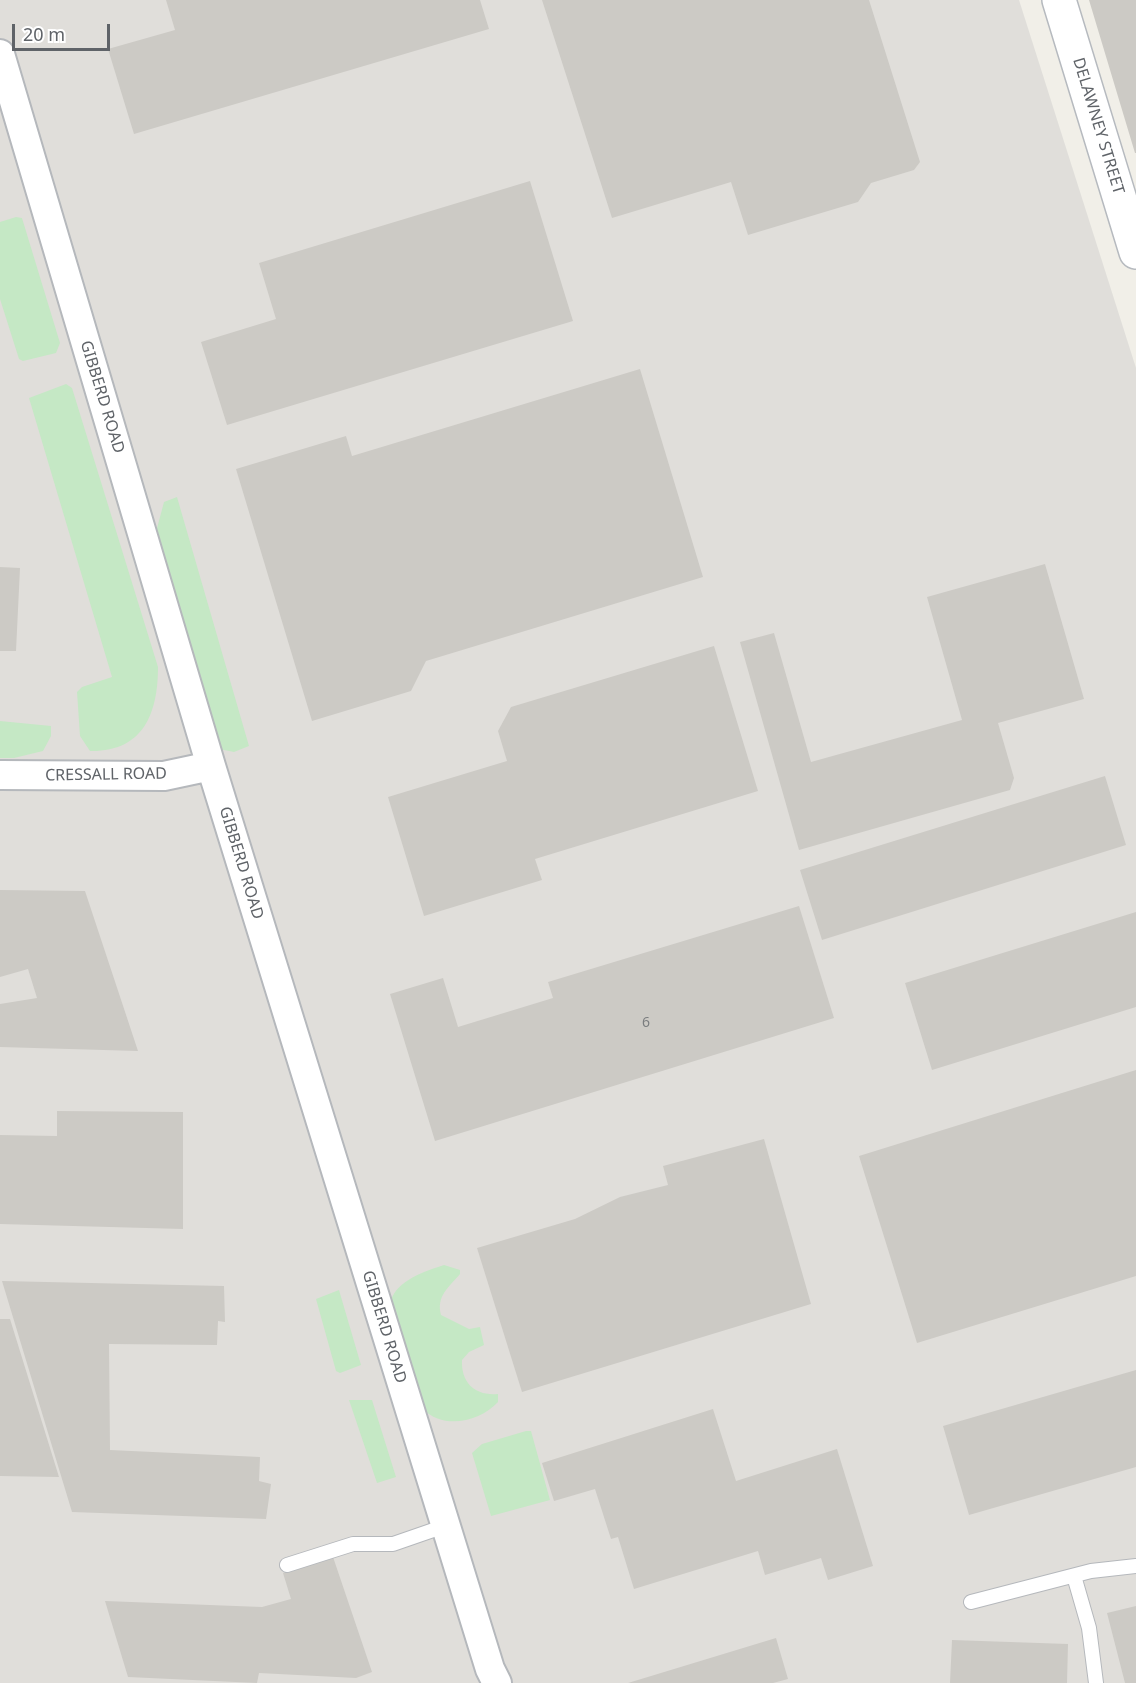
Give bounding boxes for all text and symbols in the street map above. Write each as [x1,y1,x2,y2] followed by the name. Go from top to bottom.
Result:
[15,12,112,50] scale bar
[23,22,65,46] text: 20 m
[1068,55,1128,197] street label: DELAWNEY STREET
[76,338,128,456] street label: GIBBERD ROAD
[45,764,167,786] street label: CRESSALL ROAD
[215,804,267,922] street label: GIBBERD ROAD
[642,1015,650,1031] house number: 6
[358,1268,410,1386] street label: GIBBERD ROAD

